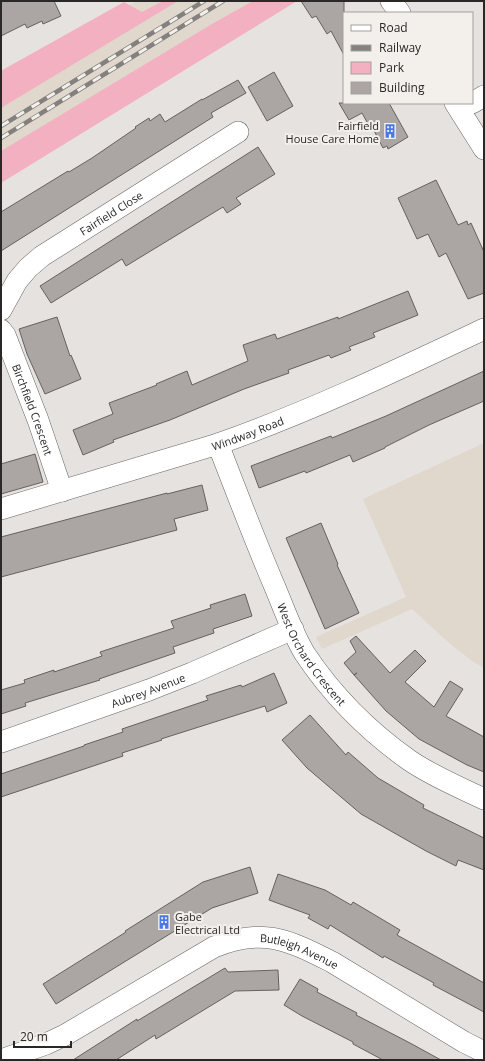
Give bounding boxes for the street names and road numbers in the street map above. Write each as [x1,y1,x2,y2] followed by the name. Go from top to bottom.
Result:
[76,187,145,238] street label: Fairfield Close
[9,362,57,457] street label: Birchfield Crescent
[210,412,286,453] street label: Windway Road
[275,601,350,708] street label: West Orchard Crescent
[109,669,187,710] street label: Aubrey Avenue
[260,930,342,972] street label: Butleigh Avenue

